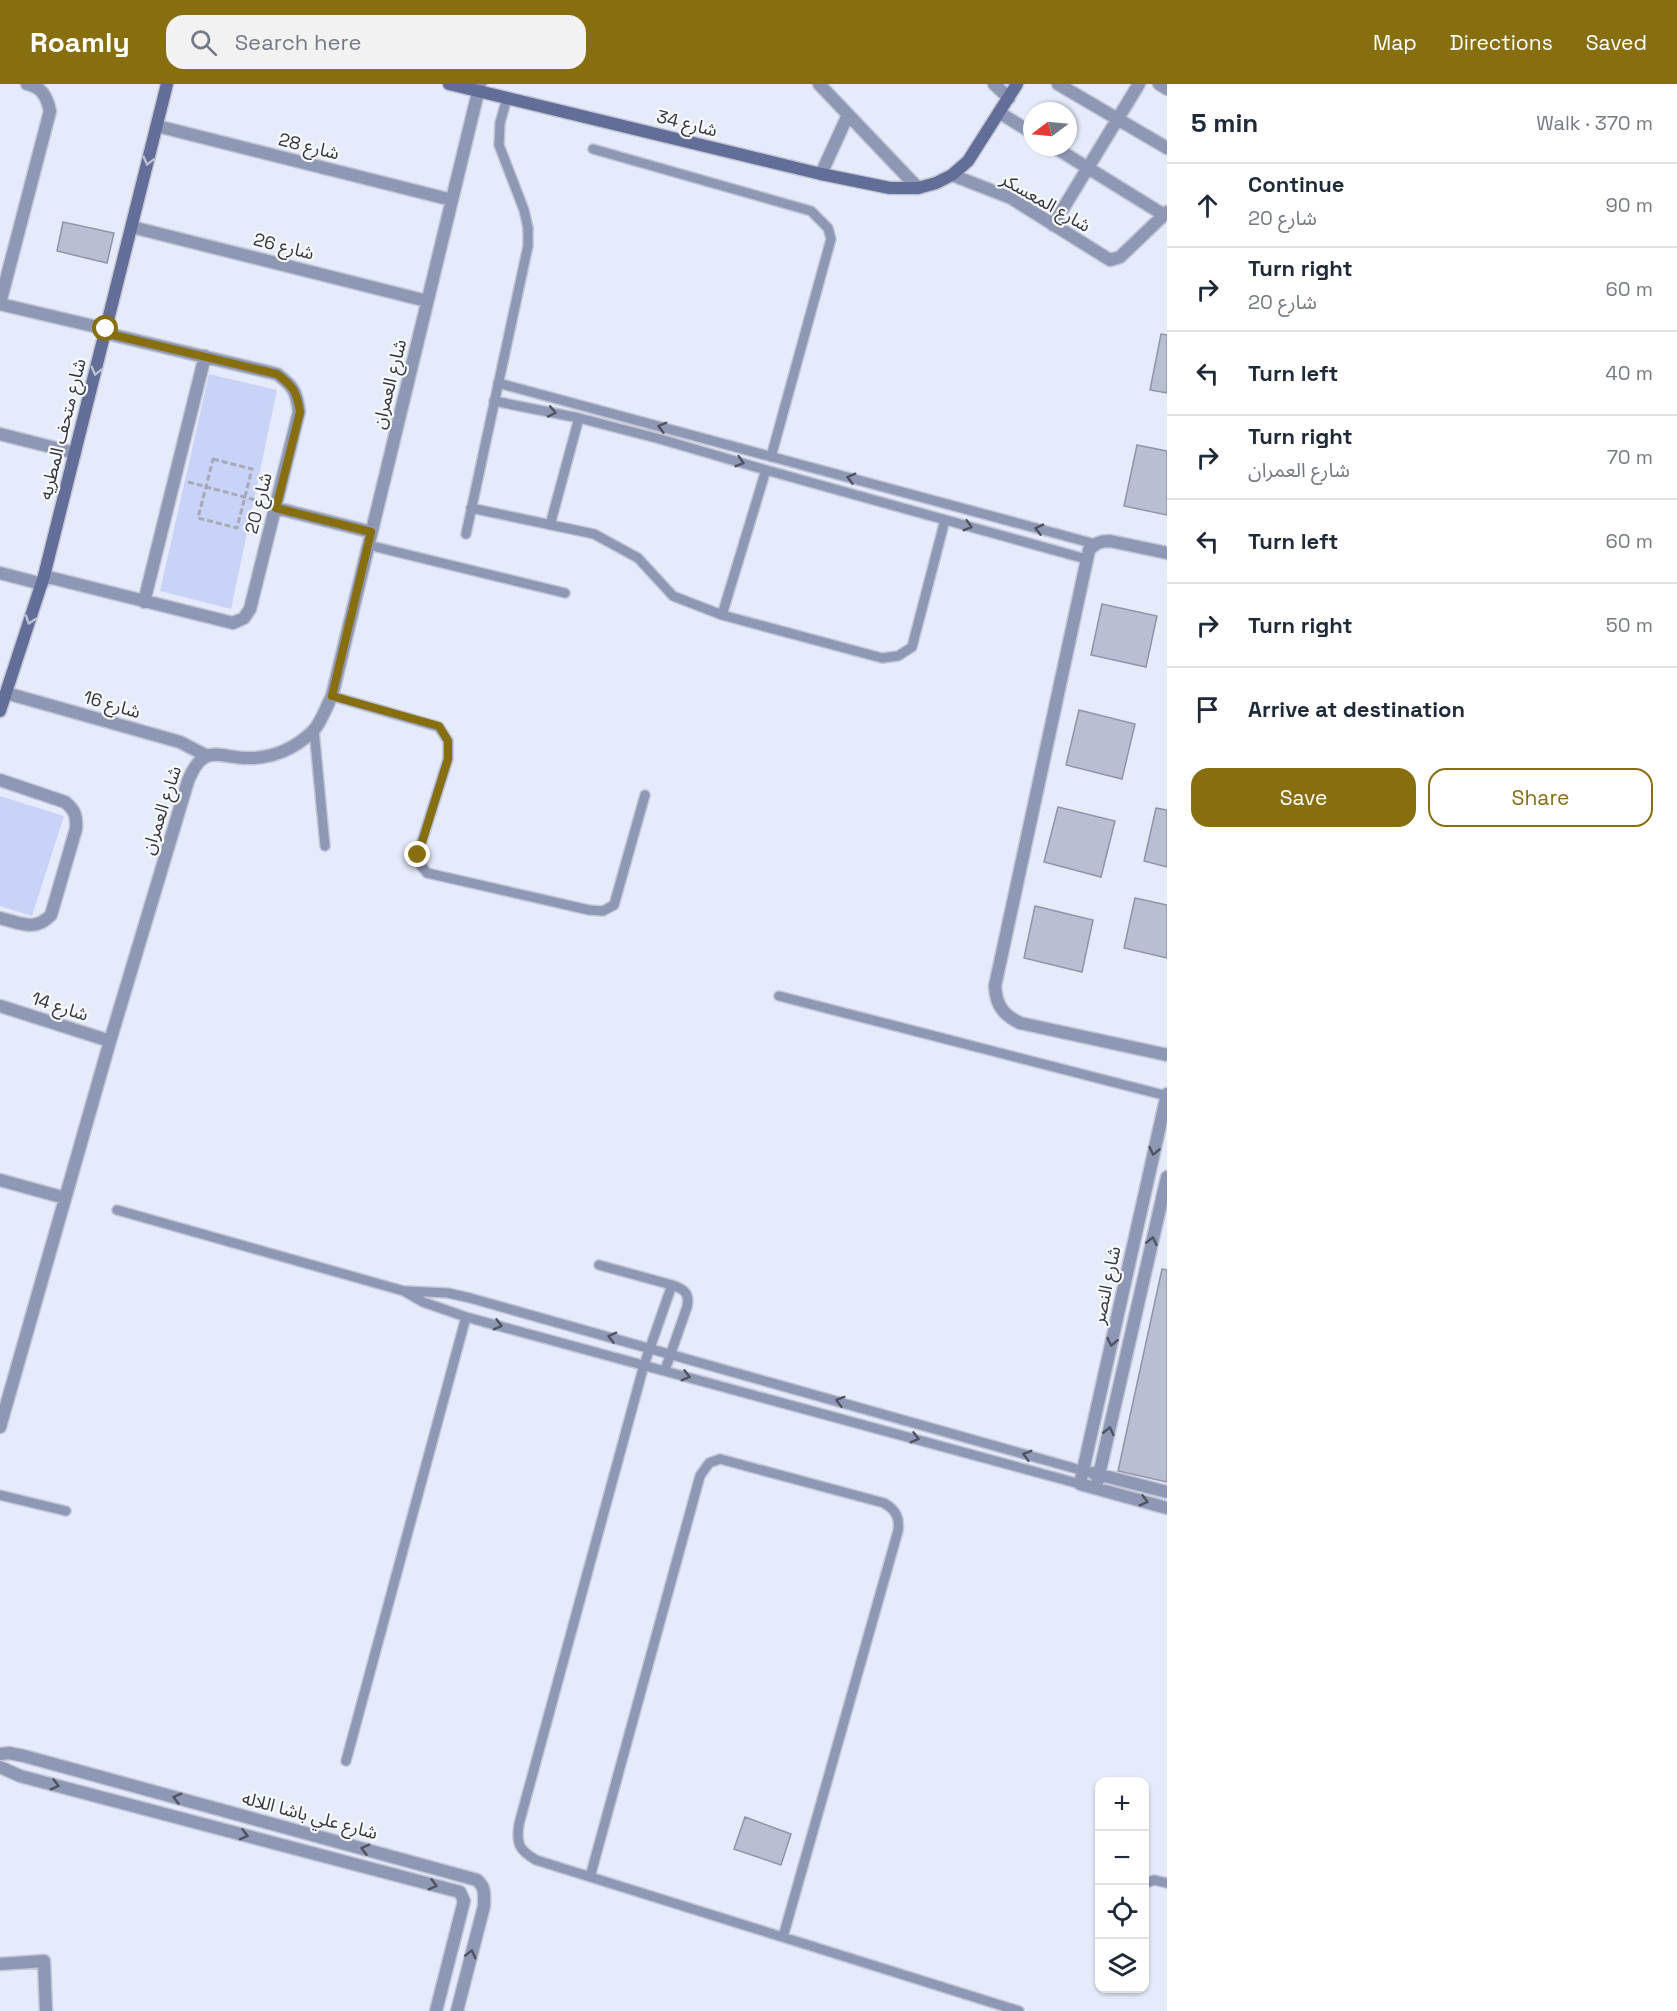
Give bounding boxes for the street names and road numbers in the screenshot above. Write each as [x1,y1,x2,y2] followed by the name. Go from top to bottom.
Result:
[653,104,720,145] street label: شارع 34
[276,127,342,168] street label: شارع 28
[995,167,1095,240] street label: شارع المعسكر
[251,227,317,268] street label: شارع 26
[367,337,414,432] street label: شارع العمران
[33,356,94,503] street label: شارع متحف المطريه
[239,470,280,537] street label: شارع 20
[80,685,143,726] street label: شارع 16
[136,763,189,858] street label: شارع العمران
[28,986,91,1029] street label: شارع 14
[1086,1244,1128,1328] street label: شارع النصر
[239,1786,380,1847] street label: شارع علي باشا اللاله

